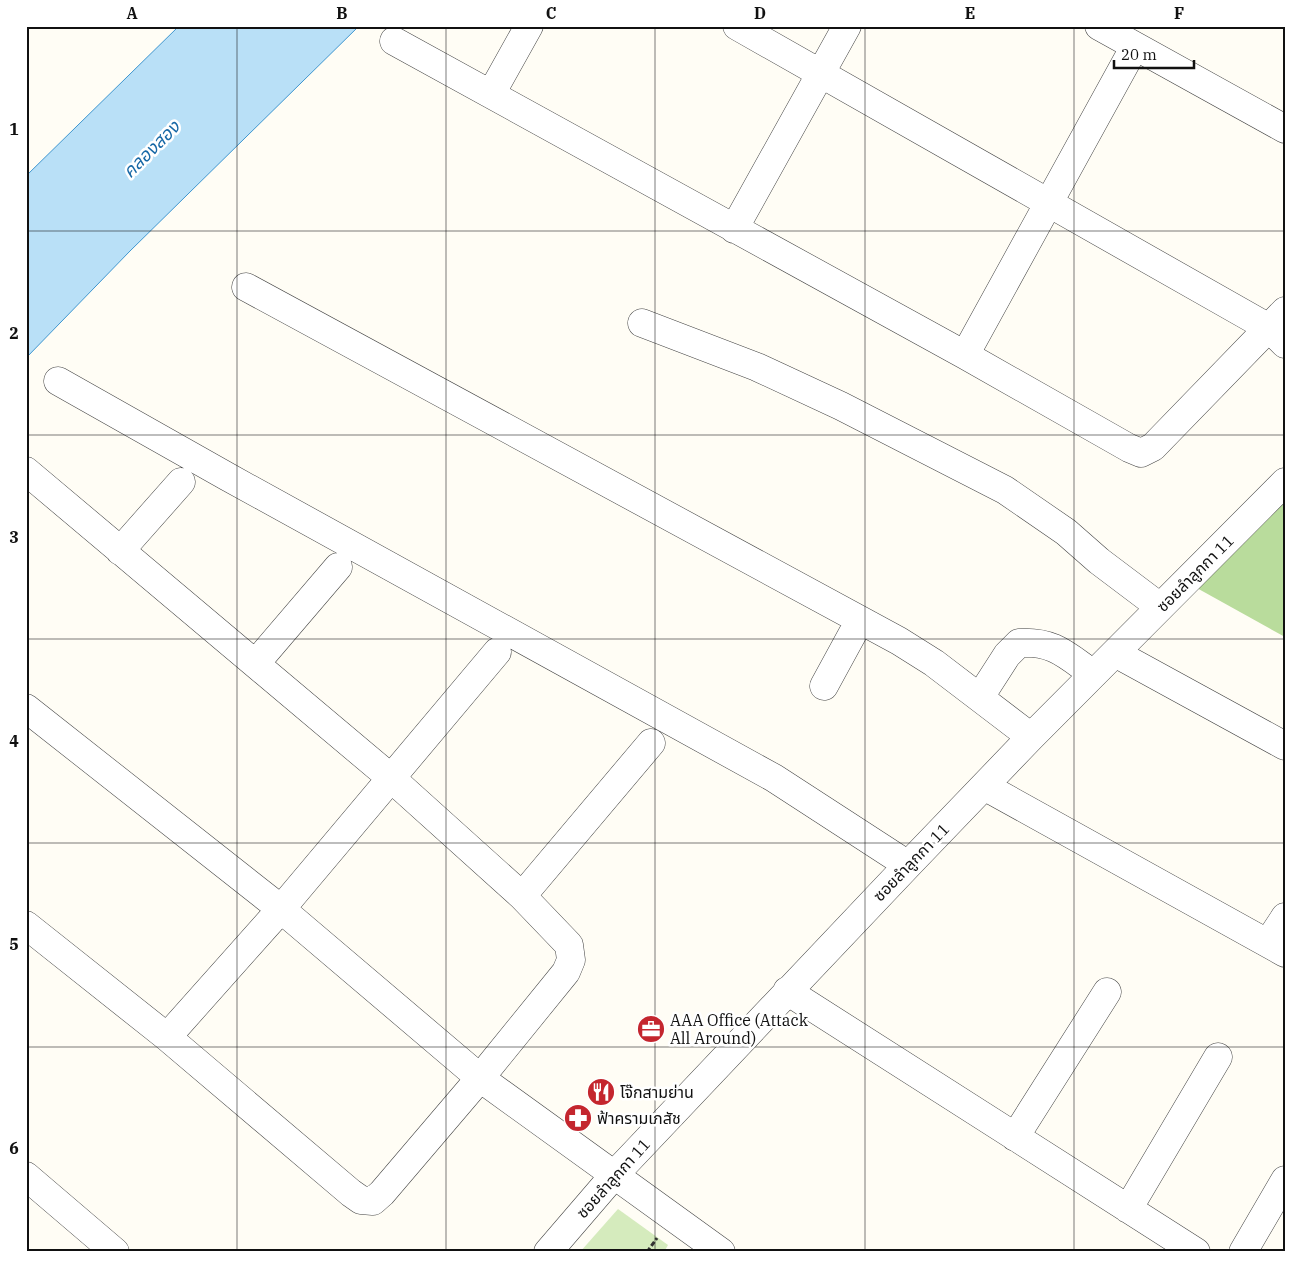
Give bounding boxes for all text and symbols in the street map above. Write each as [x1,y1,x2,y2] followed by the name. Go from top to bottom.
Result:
[126,3,138,23] text: A
[336,3,348,23] text: B
[546,3,556,23] text: C
[754,3,766,23] text: D
[965,3,975,23] text: E
[1174,3,1184,23] text: F
[1114,38,1194,70] scale bar
[1121,45,1157,64] text: 20 m
[118,115,185,182] water label: คลองสอง
[9,119,19,139] text: 1
[9,323,19,343] text: 2
[9,527,19,547] text: 3
[1152,530,1238,616] street label: ซอยลำลูกกา 11
[9,731,19,751] text: 4
[869,819,953,905] street label: ซอยลำลูกกา 11
[9,934,19,954] text: 5
[670,1010,809,1048] place label: AAA Office (Attack All Around)
[636,1014,666,1044] office icon: AAA Office (Attack All Around)
[586,1077,616,1107] restaurant icon: โจ๊กสามย่าน
[620,1082,694,1102] place label: โจ๊กสามย่าน
[563,1103,593,1133] pharmacy icon: ฟ้าครามเภสัช
[597,1108,681,1128] place label: ฟ้าครามเภสัช
[572,1134,654,1222] street label: ซอยลำลูกกา 11
[9,1138,19,1158] text: 6

